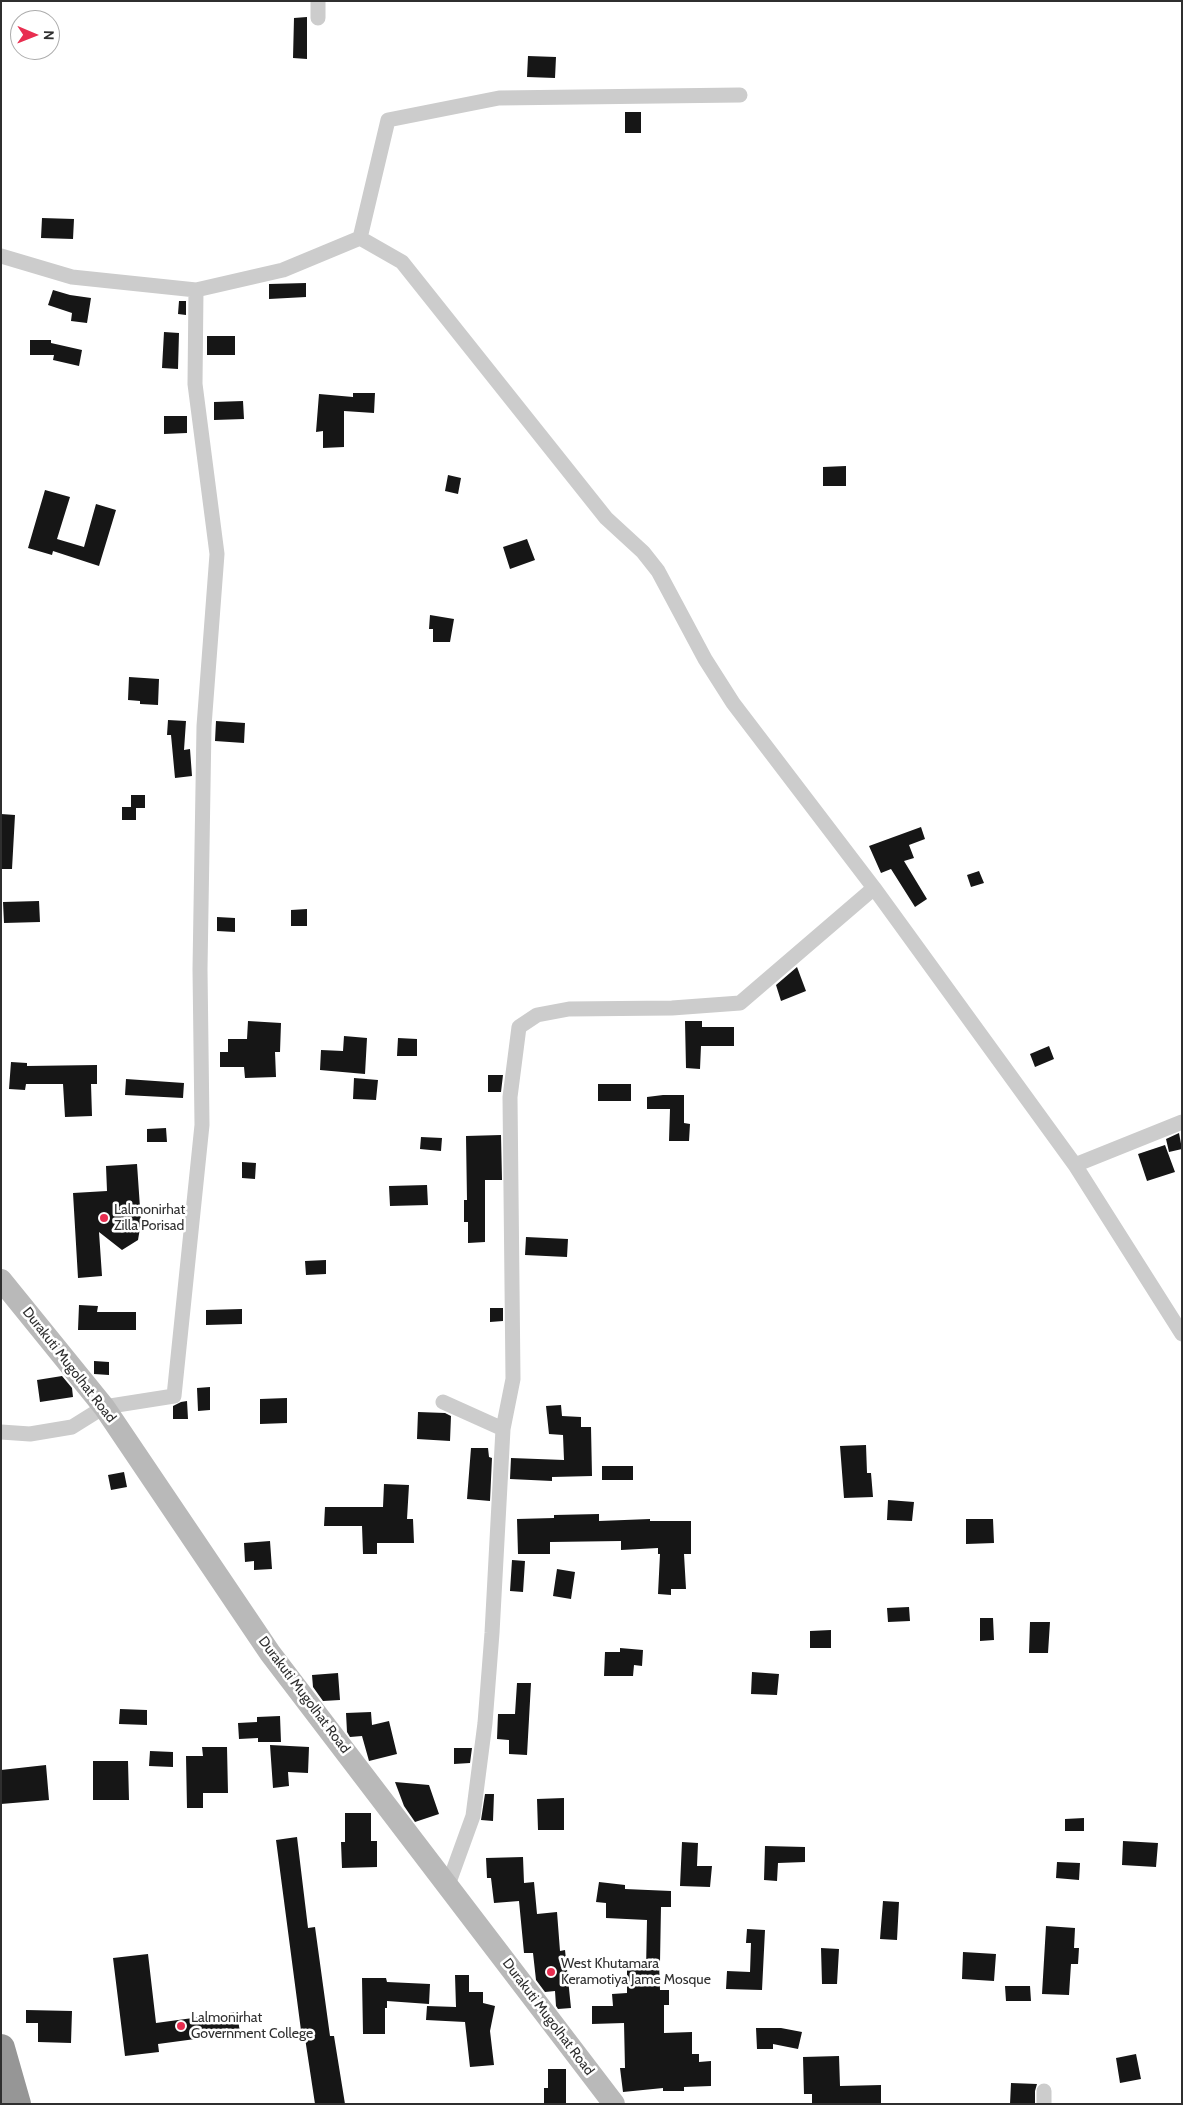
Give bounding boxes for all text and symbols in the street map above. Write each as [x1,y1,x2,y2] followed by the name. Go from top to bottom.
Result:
[10,10,60,60] north arrow
[40,30,58,40] text: N
[114,1202,185,1234] place label: Lalmonirhat Zilla Porisad
[98,1212,110,1224] marker: Lalmonirhat Zilla Porisad
[19,1304,119,1426] street label: Durakuti Mugolhat Road
[255,1633,353,1757] street label: Durakuti Mugolhat Road
[499,1955,597,2079] street label: Durakuti Mugolhat Road
[561,1956,711,1988] place label: West Khutamara Keramotiya Jame Mosque
[545,1966,557,1978] marker: West Khutamara Keramotiya Jame Mosque
[191,2010,313,2042] place label: Lalmonirhat Government College
[175,2020,187,2032] marker: Lalmonirhat Government College

